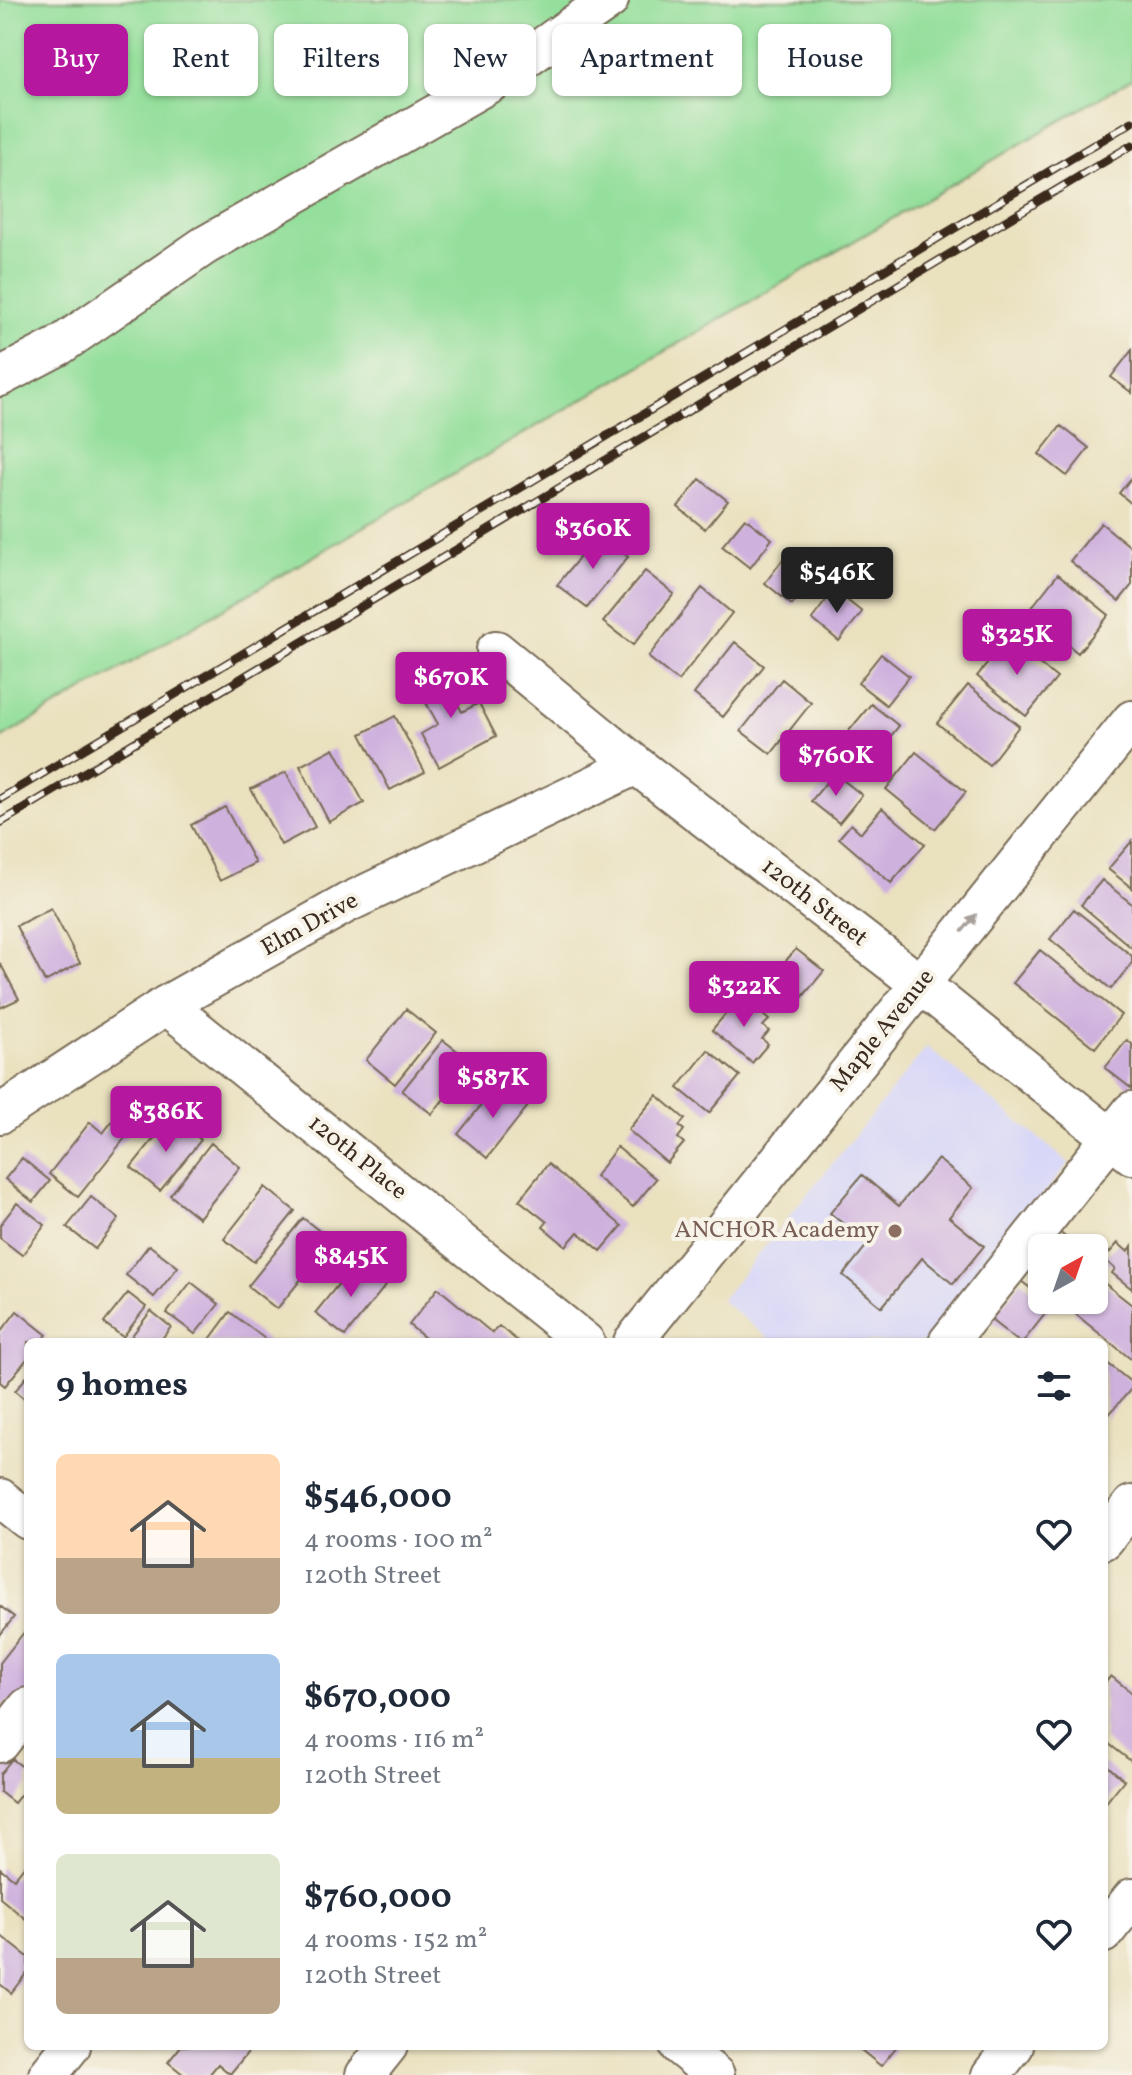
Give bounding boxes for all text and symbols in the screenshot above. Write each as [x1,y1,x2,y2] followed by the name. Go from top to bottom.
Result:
[24,24,128,96] chip: Buy
[144,24,258,96] chip: Rent
[274,24,408,96] chip: Filters
[424,24,536,96] chip: New
[552,24,742,96] chip: Apartment
[758,24,891,96] chip: House
[537,503,649,571] pin: $360K
[555,511,631,547] text: $360K
[781,547,893,615] pin: $546K
[799,555,875,591] text: $546K
[961,609,1073,677] pin: $325K
[981,617,1053,653] text: $325K
[395,652,507,720] pin: $670K
[413,660,489,696] text: $670K
[780,730,892,798] pin: $760K
[798,738,874,774] text: $760K
[754,851,874,955] street label: 120th Street
[255,884,365,966] street label: Elm Drive
[960,914,977,934] one-way arrow
[688,961,800,1029] pin: $322K
[823,962,943,1100] street label: Maple Avenue
[707,969,781,1005] text: $322K
[437,1052,549,1120] pin: $587K
[457,1060,529,1096] text: $587K
[110,1086,222,1154] pin: $386K
[128,1094,204,1130] text: $386K
[300,1107,414,1209] street label: 120th Place
[675,1214,879,1248] place label: ANCHOR Academy
[886,1222,904,1240] marker: ANCHOR Academy
[295,1231,407,1299] pin: $845K
[1028,1234,1108,1314] north arrow
[1028,1234,1108,1314] map controls
[314,1239,388,1275] text: $845K
[56,1363,188,1410] text: 9 homes
[1032,1364,1076,1408] icon: filters
[304,1475,452,1522] text: $546,000
[120,1486,216,1582] icon: home
[1032,1512,1076,1556] icon: heart
[304,1522,493,1558] text: 4 rooms · 100 m²
[304,1558,441,1594] text: 120th Street
[304,1675,451,1722] text: $670,000
[120,1686,216,1782] icon: home
[1032,1712,1076,1756] icon: heart
[304,1722,484,1758] text: 4 rooms · 116 m²
[304,1758,441,1794] text: 120th Street
[304,1875,452,1922] text: $760,000
[120,1886,216,1982] icon: home
[1032,1912,1076,1956] icon: heart
[304,1922,487,1958] text: 4 rooms · 152 m²
[304,1958,441,1994] text: 120th Street

